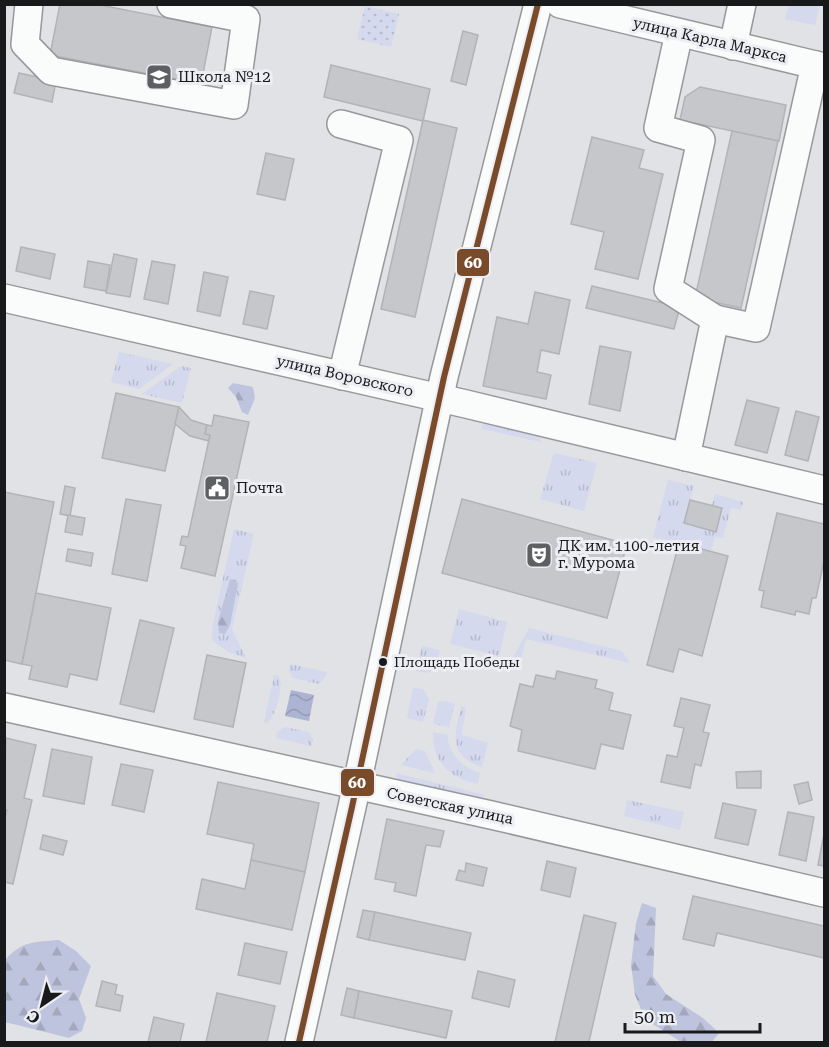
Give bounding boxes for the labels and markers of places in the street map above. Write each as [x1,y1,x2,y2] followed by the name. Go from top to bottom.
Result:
[144,62,174,92] school or university icon: Школа №12
[178,68,271,86] place label: Школа №12
[202,473,232,503] public building icon: Почта
[236,479,283,497] place label: Почта
[558,537,699,572] place label: ДК им. 1100-летия г. Мурома
[524,540,554,570] theatre icon: ДК им. 1100-летия г. Мурома
[394,654,520,670] place label: Площадь Победы
[377,656,389,668] marker: Площадь Победы

